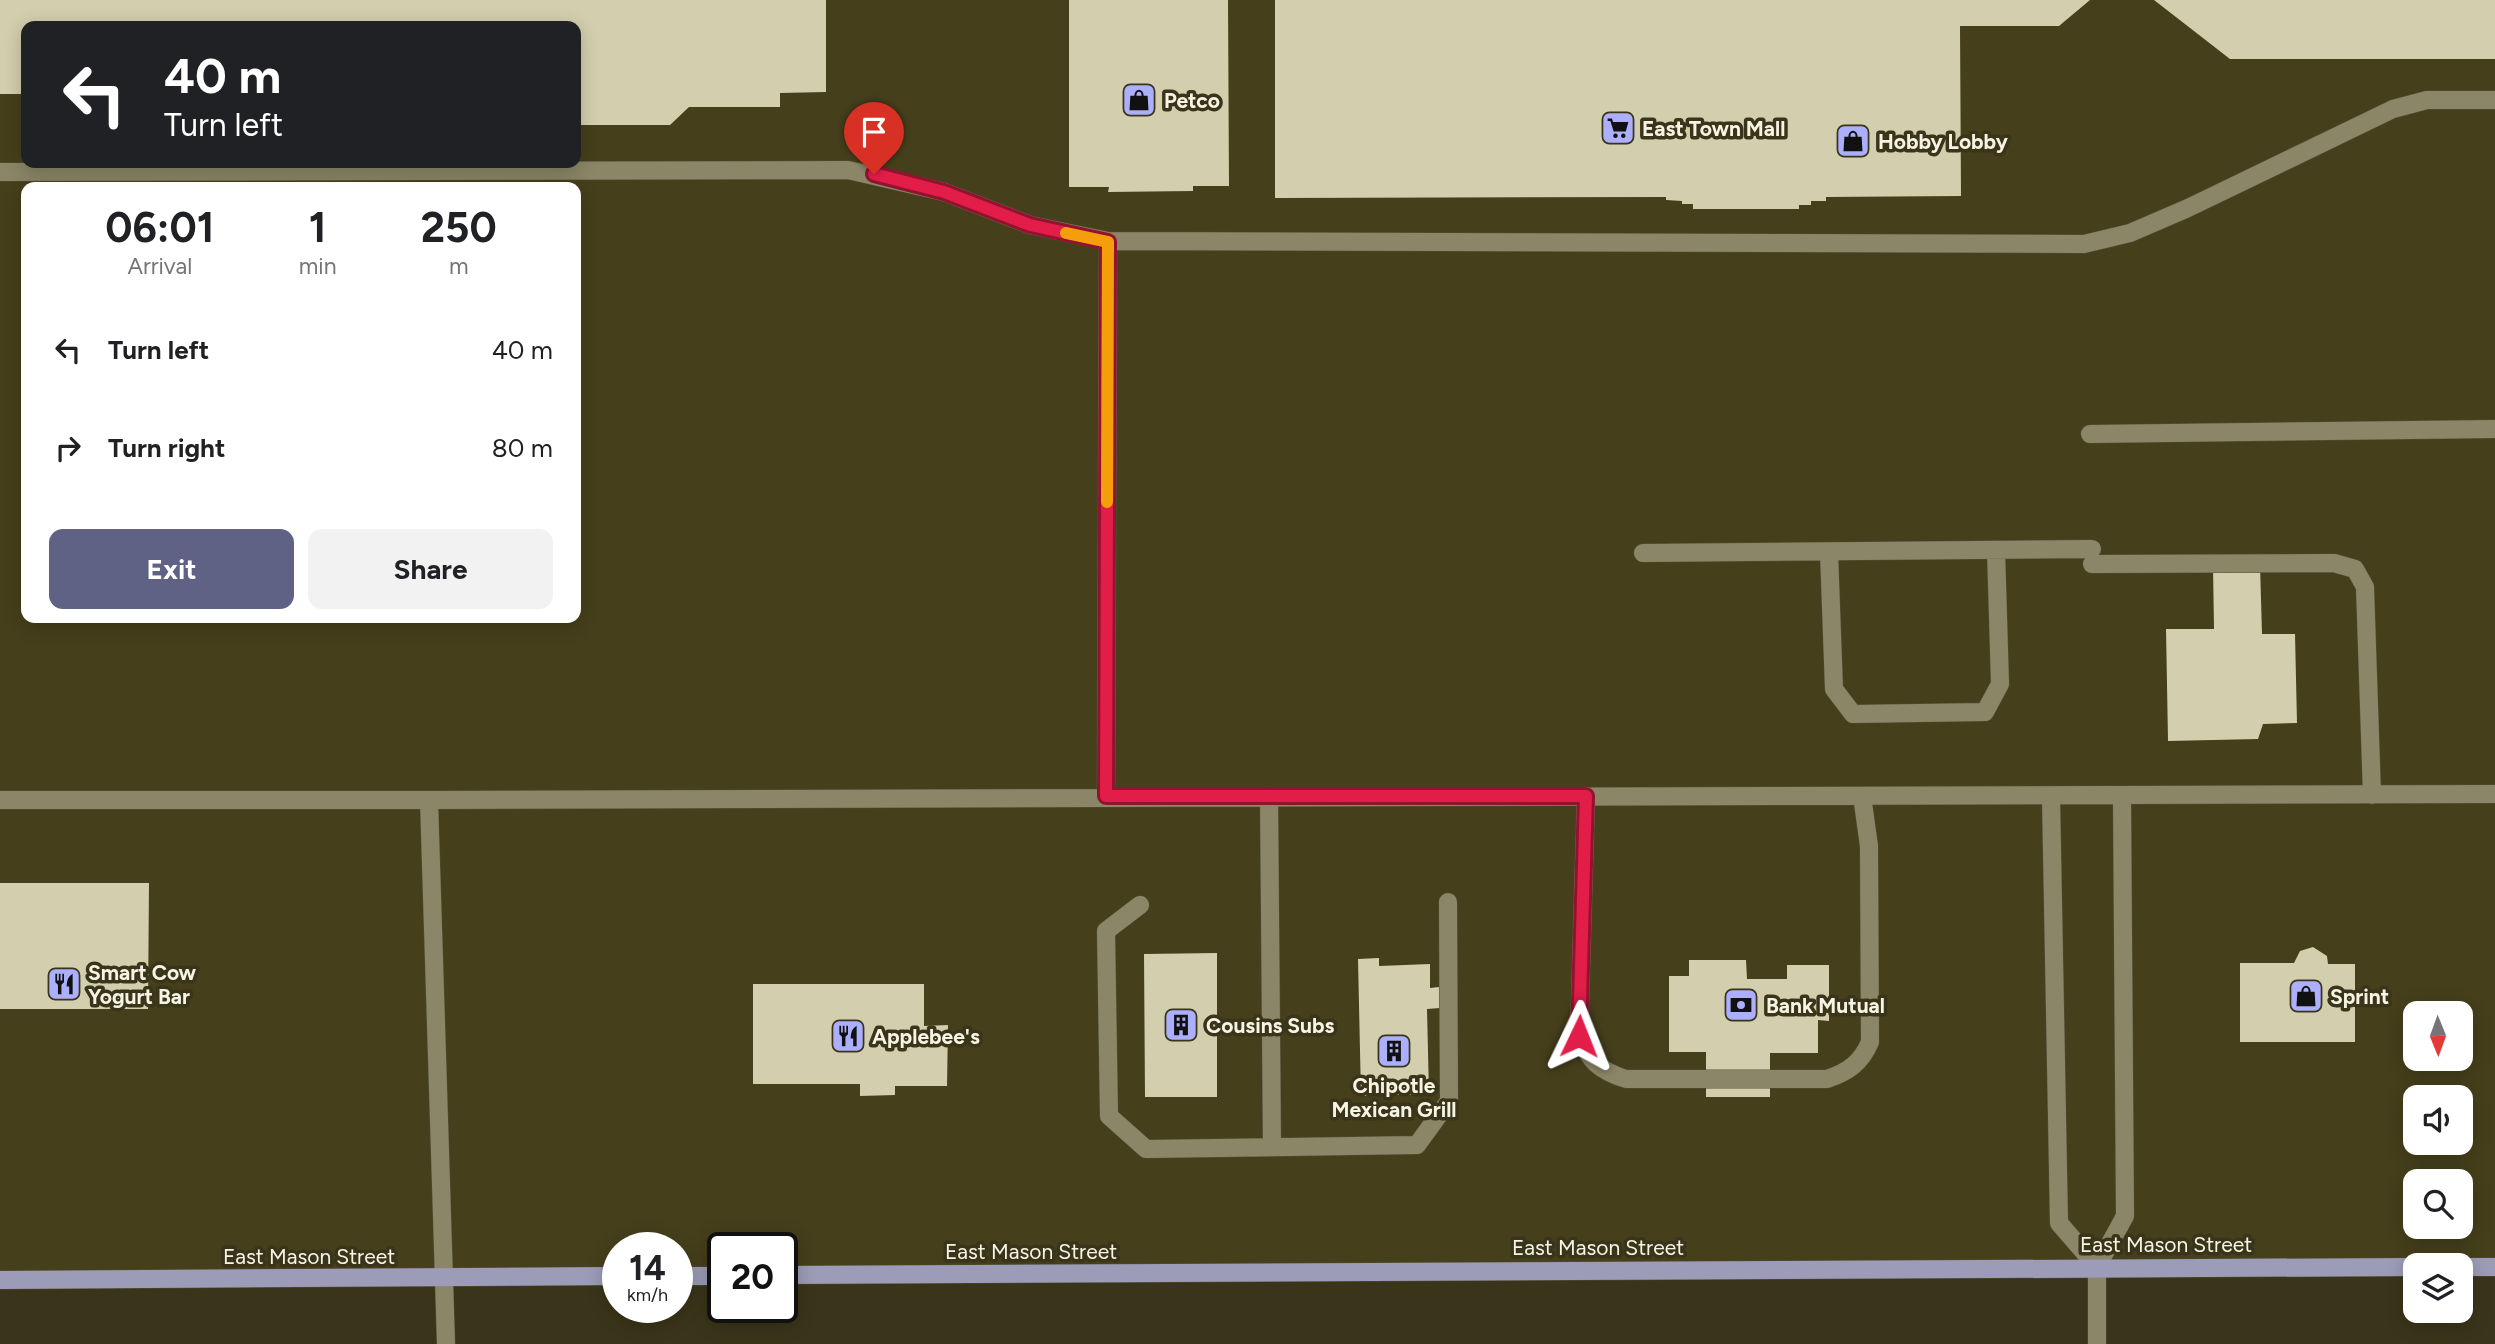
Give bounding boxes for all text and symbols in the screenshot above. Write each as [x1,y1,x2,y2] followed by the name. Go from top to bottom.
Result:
[164,46,281,105] text: 40 m
[49,49,140,140] icon: left
[1120,81,1158,119] shop icon: Petco
[1164,88,1220,113] place label: Petco
[844,102,904,174] pin
[164,106,283,144] text: Turn left
[1599,109,1637,147] supermarket icon: East Town Mall
[855,113,893,151] icon: arrive
[1642,116,1785,141] place label: East Town Mall
[1834,122,1872,160] shop icon: Hobby Lobby
[1878,129,2009,154] place label: Hobby Lobby
[105,202,214,253] text: 06:01
[309,202,326,253] text: 1
[421,202,497,253] text: 250
[127,252,192,280] text: Arrival
[299,252,336,280] text: min
[449,252,469,280] text: m
[49,331,87,369] icon: left
[108,334,209,366] text: Turn left
[492,334,553,366] text: 40 m
[49,429,87,467] icon: right
[108,432,225,464] text: Turn right
[492,432,553,464] text: 80 m
[49,529,294,609] button: Exit
[308,529,553,609] button: Share
[88,960,197,1009] place label: Smart Cow Yogurt Bar
[45,965,83,1003] restaurant icon: Smart Cow Yogurt Bar
[2287,977,2325,1015] shop icon: Sprint
[2330,984,2389,1009] place label: Sprint
[1722,986,1760,1024] bank icon: Bank Mutual
[1766,993,1885,1018] place label: Bank Mutual
[1542,999,1616,1073] position arrow
[2403,1001,2473,1071] north arrow
[2403,1001,2473,1323] map controls
[1162,1006,1200,1044] building icon: Cousins Subs
[1206,1013,1335,1038] place label: Cousins Subs
[829,1017,867,1055] restaurant icon: Applebee's
[872,1024,980,1049] place label: Applebee's
[1375,1032,1413,1070] building icon: Chipotle Mexican Grill
[1332,1073,1457,1122] place label: Chipotle Mexican Grill
[2403,1085,2473,1155] button: sound
[2403,1169,2473,1239] button: search
[707,1232,798,1323] speed limit sign: 20
[2080,1232,2252,1257] street label: East Mason Street
[1512,1235,1684,1260] street label: East Mason Street
[945,1239,1117,1264] street label: East Mason Street
[223,1244,395,1269] street label: East Mason Street
[629,1247,666,1289] text: 14
[2403,1253,2473,1323] button: layers
[627,1284,668,1306] text: km/h

